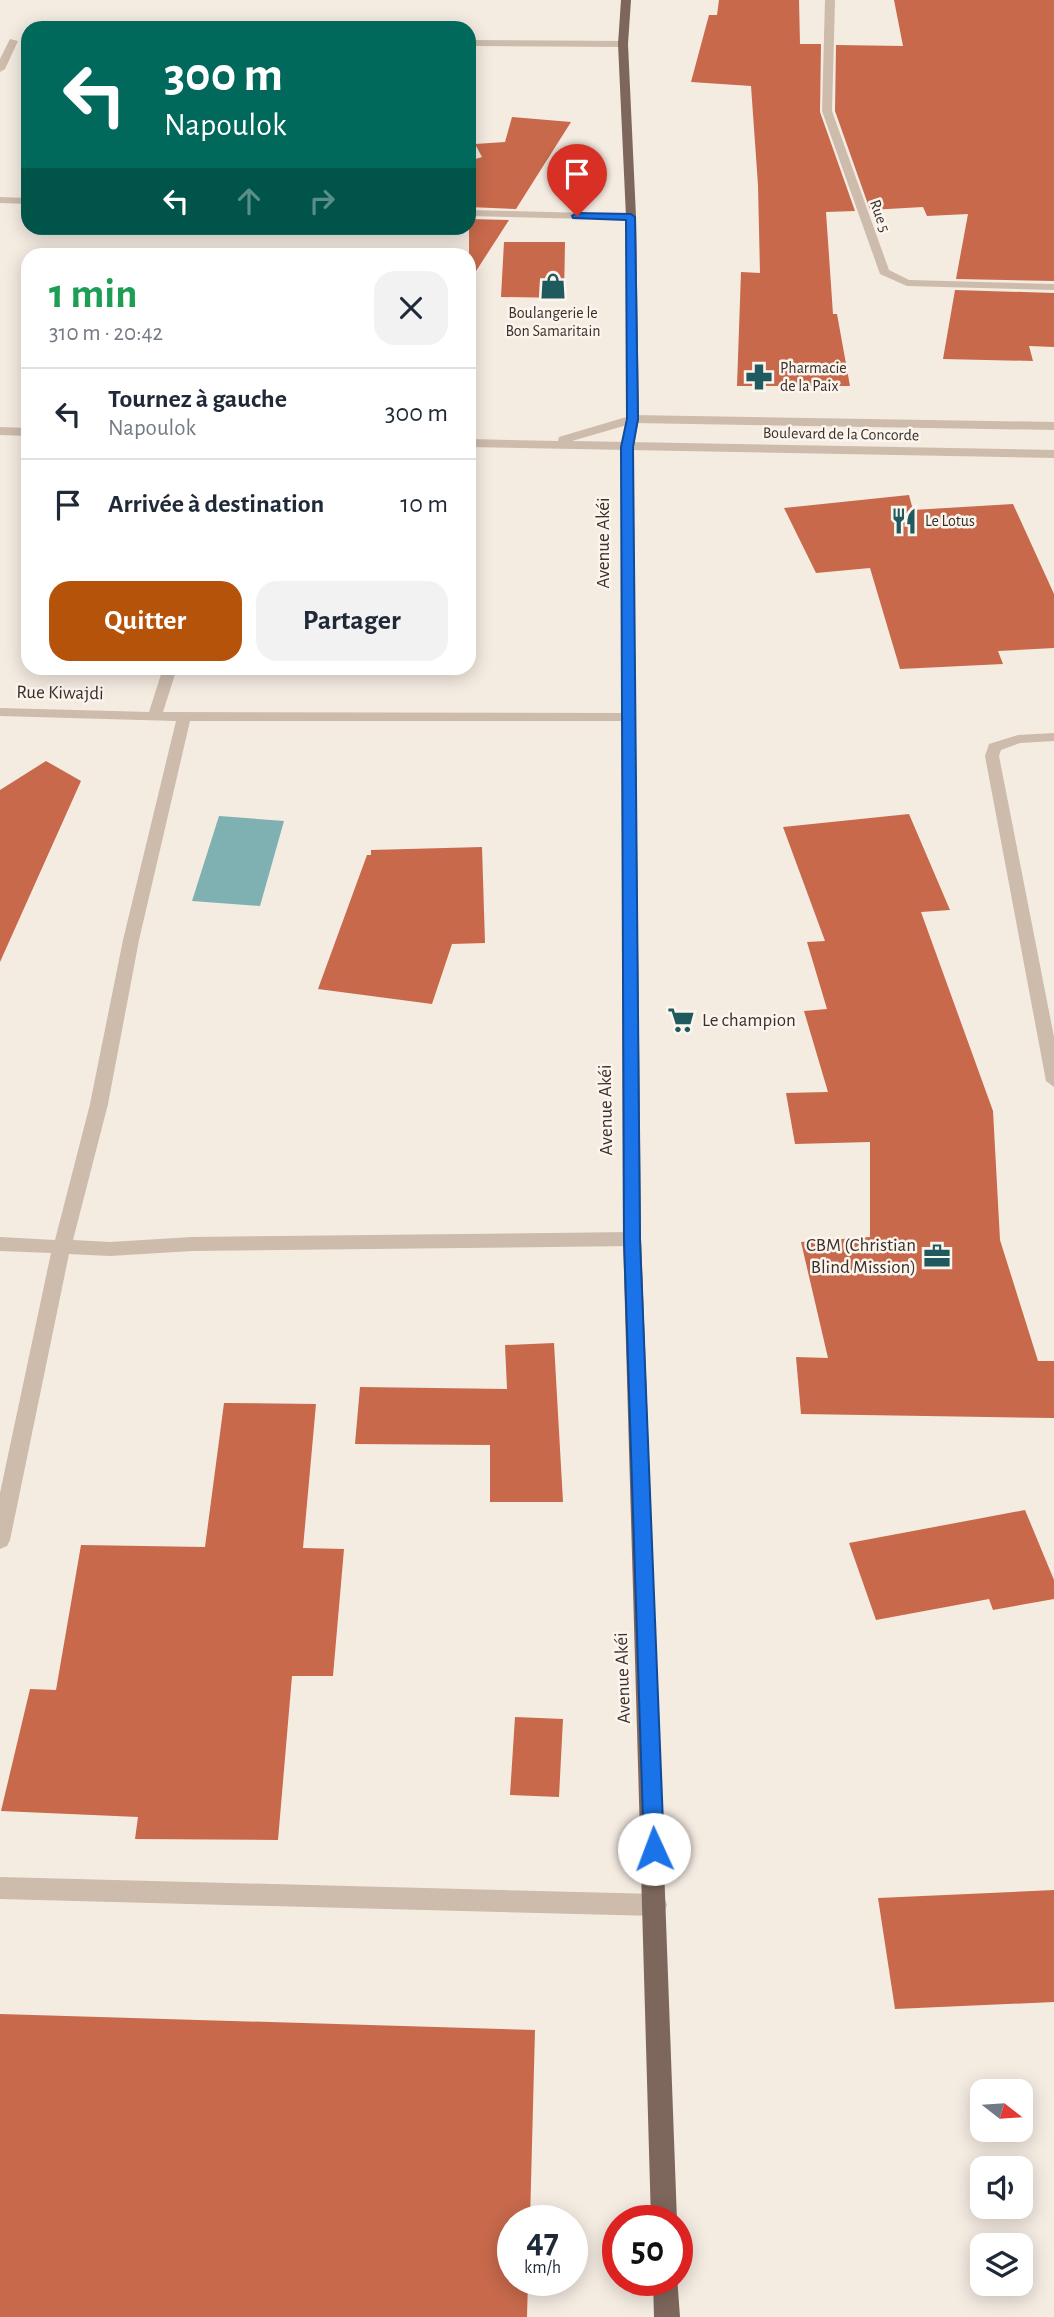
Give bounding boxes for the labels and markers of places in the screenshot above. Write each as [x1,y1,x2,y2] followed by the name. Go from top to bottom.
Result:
[547,144,607,216] pin
[538,271,568,301] shop icon: Boulangerie le Bon Samaritain
[505,305,601,339] place label: Boulangerie le Bon Samaritain
[780,360,847,394] place label: Pharmacie de la Paix
[744,362,774,392] pharmacy icon: Pharmacie de la Paix
[889,506,919,536] restaurant icon: Le Lotus
[925,513,975,529] place label: Le Lotus
[666,1005,696,1035] supermarket icon: Le champion
[702,1011,796,1030] place label: Le champion
[806,1236,916,1277] place label: CBM (Christian Blind Mission)
[922,1241,952,1271] office icon: CBM (Christian Blind Mission)

